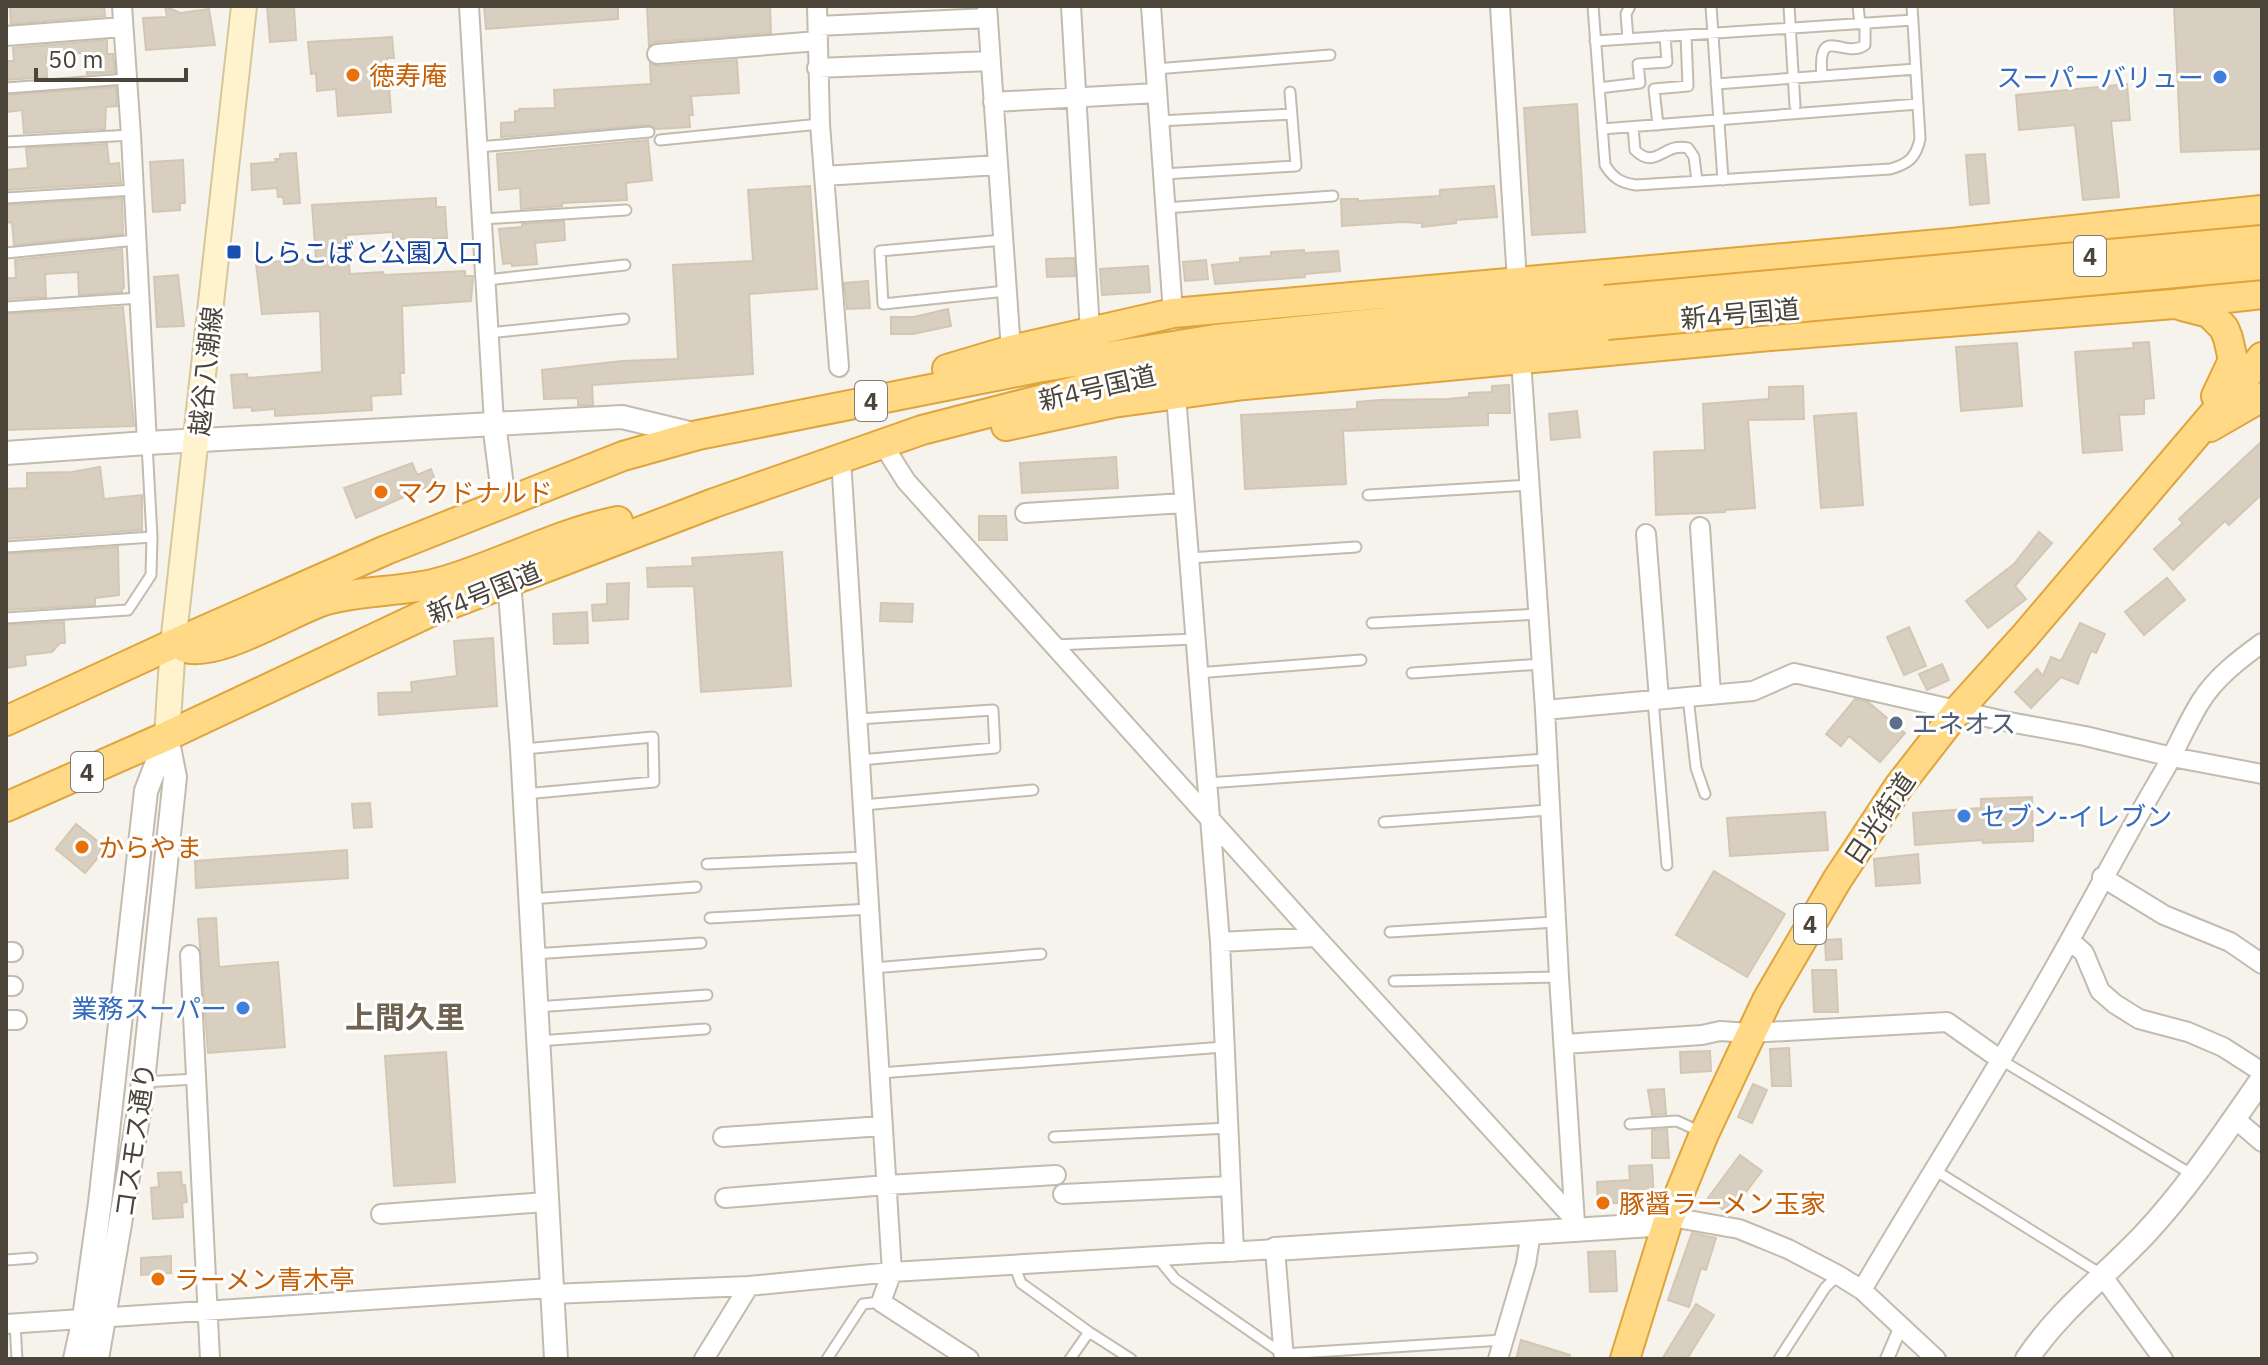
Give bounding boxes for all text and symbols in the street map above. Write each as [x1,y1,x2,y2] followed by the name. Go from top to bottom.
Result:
[36,32,186,82] scale bar
[48,43,103,75] text: 50 m
[369,58,447,92] place label: 徳寿庵
[1997,60,2204,94] place label: スーパーバリュー
[344,66,362,84] marker: 徳寿庵
[2211,68,2229,86] marker: スーパーバリュー
[250,235,484,269] place label: しらこばと公園入口
[2074,236,2106,276] road number: 4
[225,243,243,261] marker: しらこばと公園入口
[1679,291,1801,335] street label: 新4号国道
[181,305,229,437] street label: 越谷八潮線
[1035,357,1159,417] street label: 新4号国道
[855,381,887,421] road number: 4
[397,475,553,509] place label: マクドナルド
[372,483,390,501] marker: マクドナルド
[422,554,546,630] street label: 新4号国道
[1912,706,2016,740] place label: エネオス
[1887,714,1905,732] marker: エネオス
[71,752,103,792] road number: 4
[1836,765,1922,871] street label: 日光街道
[1980,799,2172,833] place label: セブン-イレブン
[1955,807,1973,825] marker: セブン-イレブン
[98,830,202,864] place label: からやま
[73,838,91,856] marker: からやま
[1794,904,1826,944] road number: 4
[71,991,227,1025] place label: 業務スーパー
[345,997,465,1036] district label: 上間久里
[234,999,252,1017] marker: 業務スーパー
[106,1060,162,1220] street label: コスモス通り
[1619,1186,1826,1220] place label: 豚醤ラーメン玉家
[1594,1194,1612,1212] marker: 豚醤ラーメン玉家
[174,1262,355,1296] place label: ラーメン青木亭
[149,1270,167,1288] marker: ラーメン青木亭

